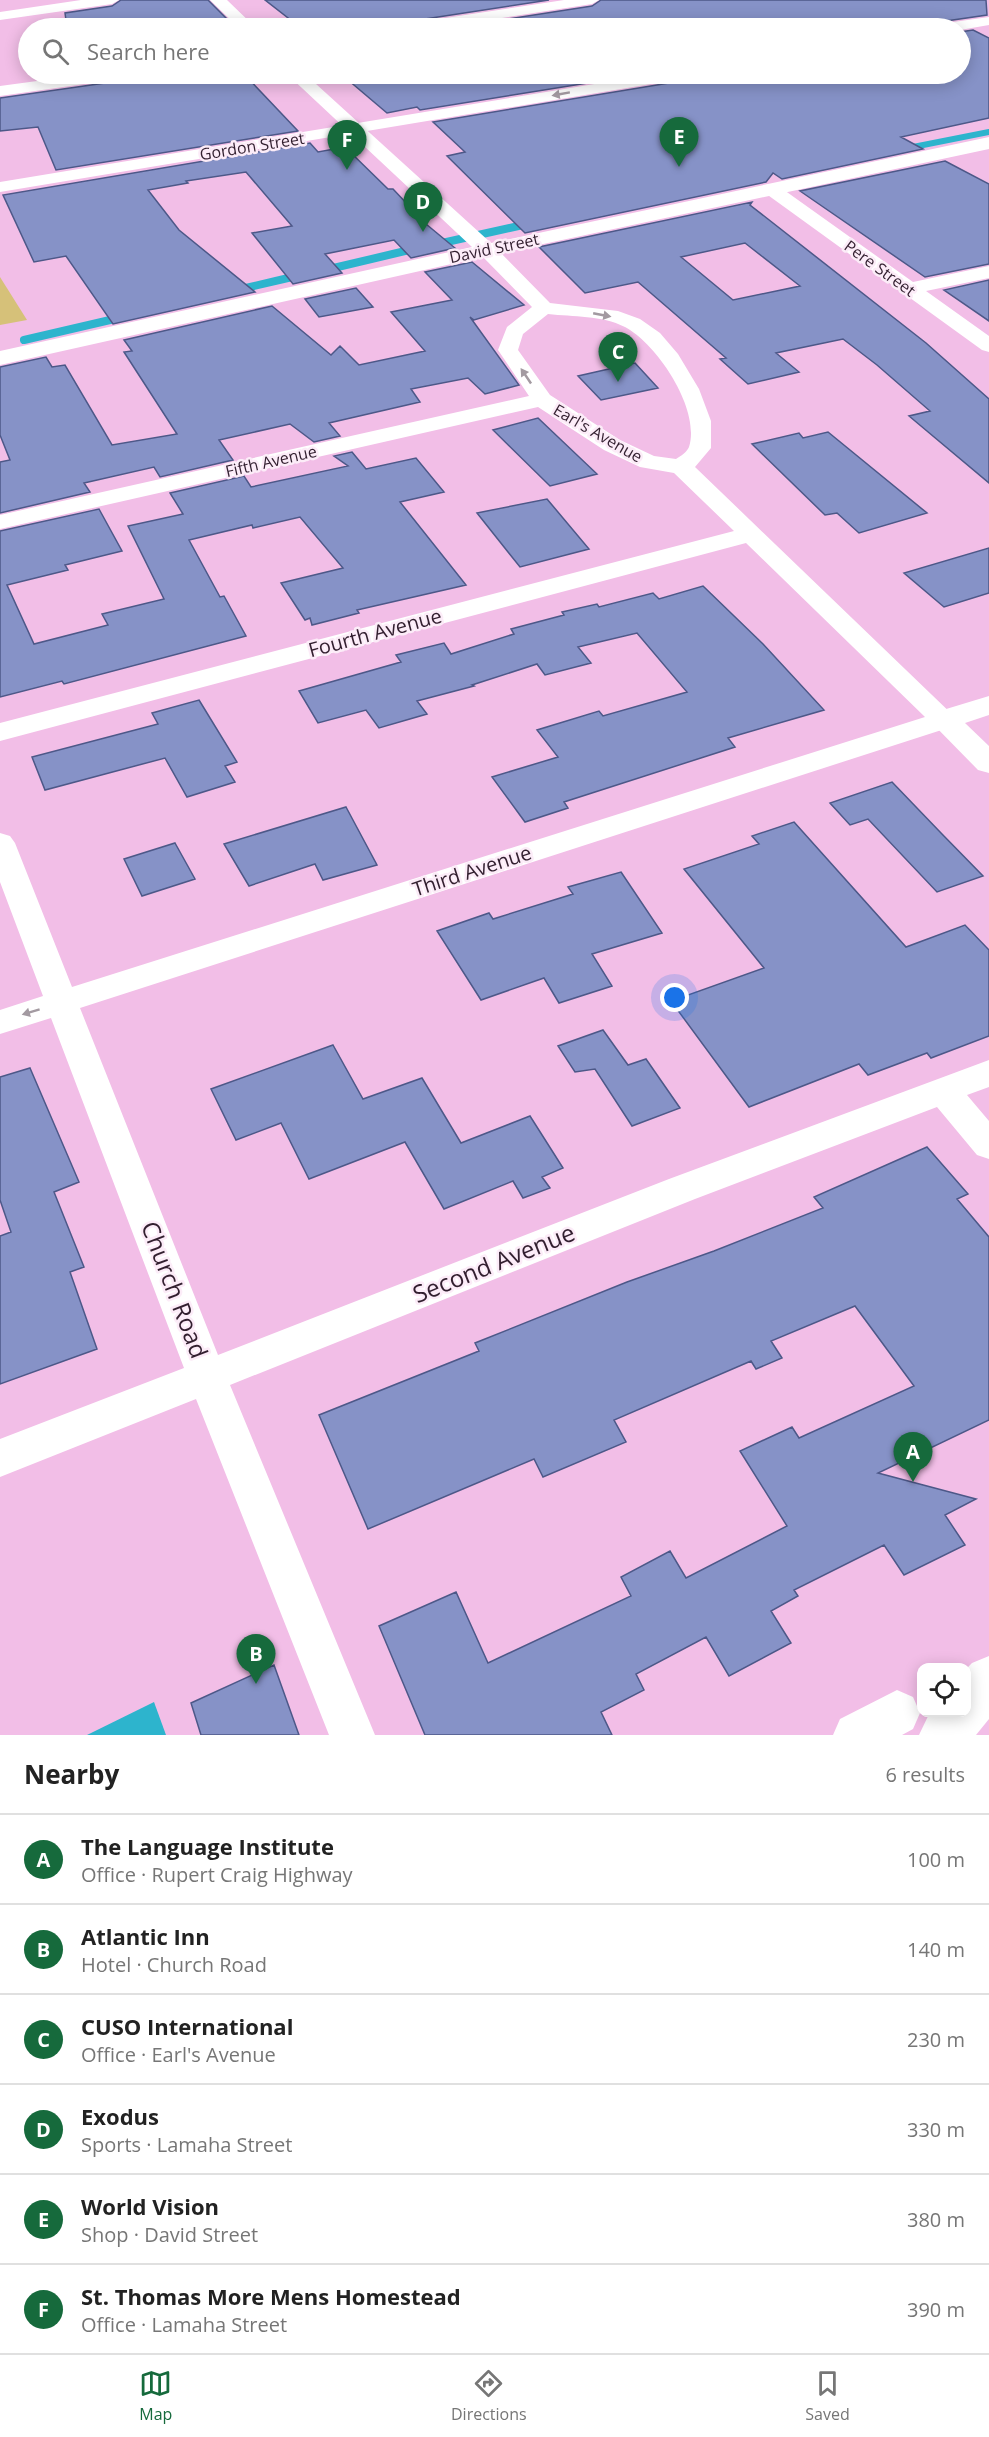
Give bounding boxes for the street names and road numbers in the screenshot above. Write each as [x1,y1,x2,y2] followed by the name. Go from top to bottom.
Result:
[198,127,306,165] street label: Gordon Street
[447,228,541,268] street label: David Street
[840,235,920,301] street label: Pere Street
[549,399,647,467] street label: Earl's Avenue
[223,440,319,482] street label: Fifth Avenue
[305,602,445,663] street label: Fourth Avenue
[409,839,535,902] street label: Third Avenue
[408,1215,579,1310] street label: Second Avenue
[134,1216,217,1363] street label: Church Road

